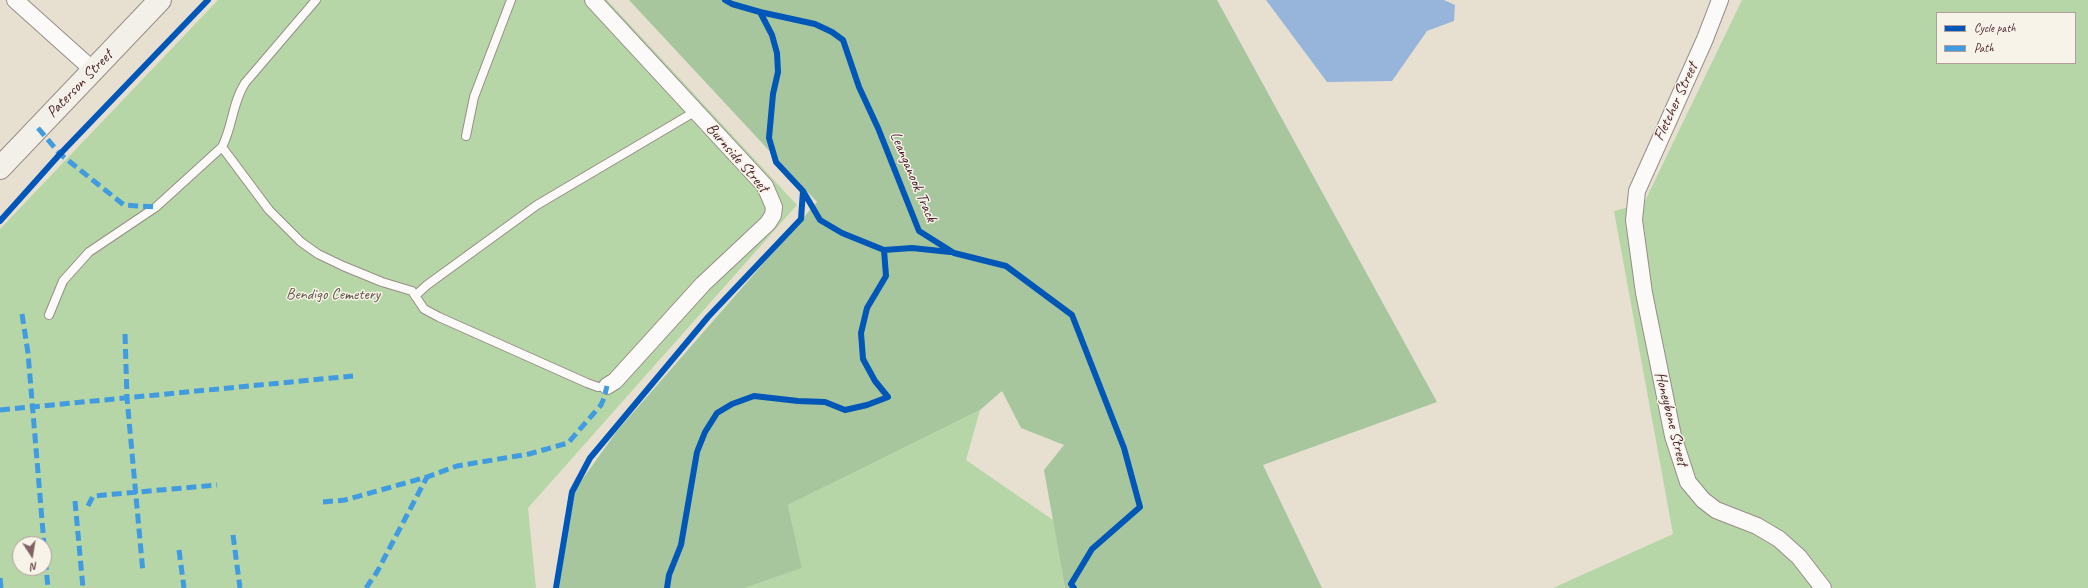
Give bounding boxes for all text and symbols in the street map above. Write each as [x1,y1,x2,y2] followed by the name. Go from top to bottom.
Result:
[1936,12,2076,64] legend
[1974,20,2016,36] text: Cycle path
[1974,40,1994,56] text: Path
[43,46,117,122] street label: Paterson Street
[1650,60,1702,144] street label: Fletcher Street
[702,119,772,197] street label: Burnside Street
[885,129,941,225] street label: Leanganook Track
[286,285,380,305] park label: Bendigo Cemetery
[1650,370,1692,468] street label: Honeybone Street
[12,536,52,576] north arrow
[29,559,39,574] text: N

